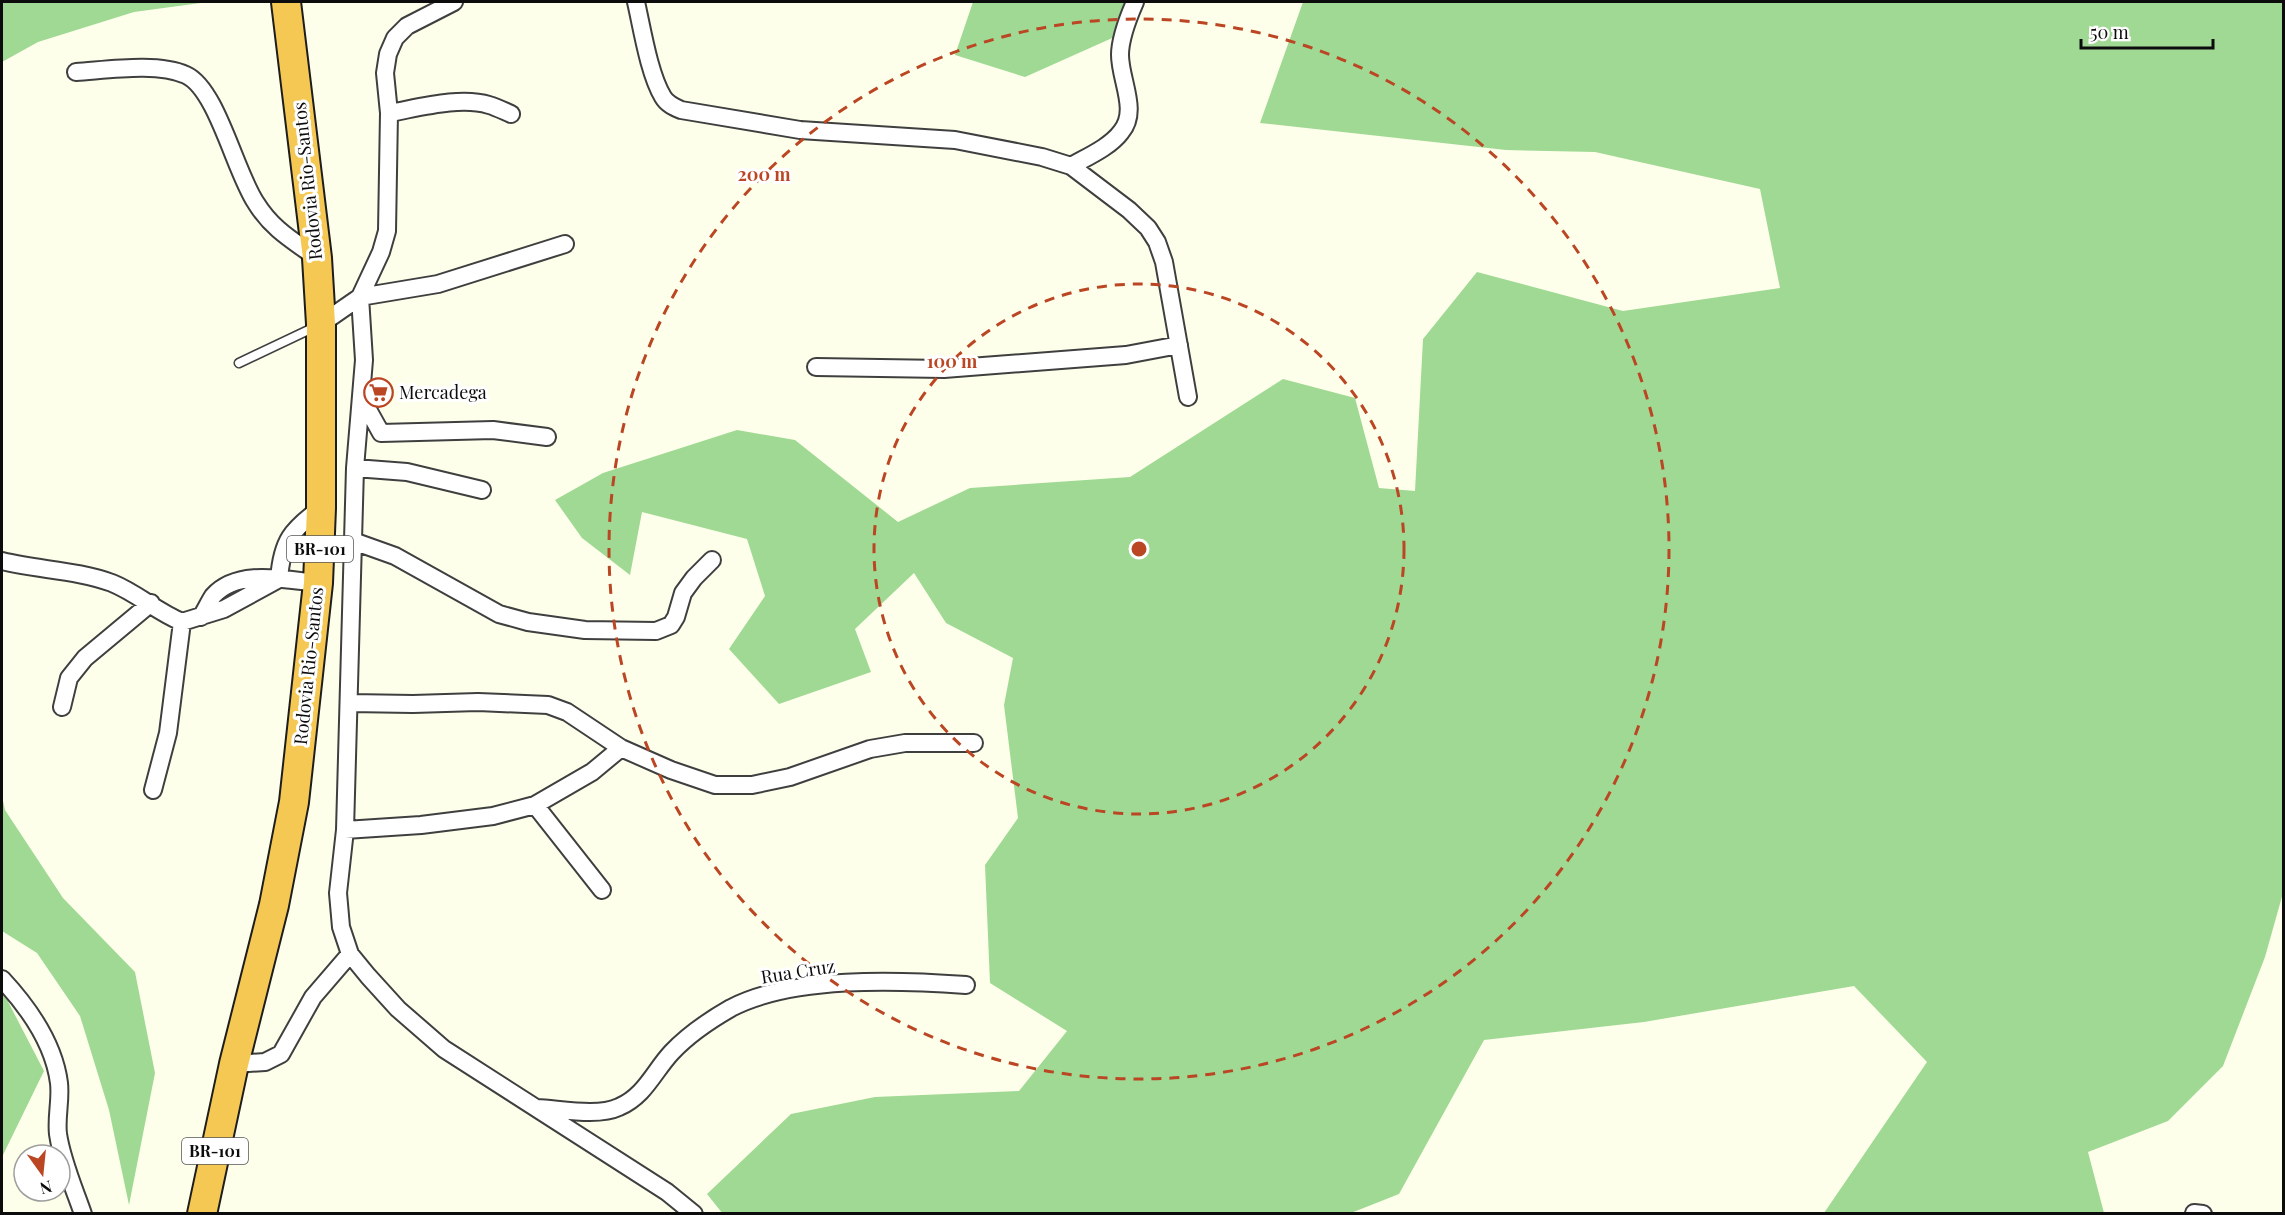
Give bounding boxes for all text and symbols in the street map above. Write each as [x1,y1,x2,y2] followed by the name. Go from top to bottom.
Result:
[2081,12,2213,50] scale bar
[2090,20,2129,44] text: 50 m
[287,101,327,261] street label: Rodovia Rio-Santos
[737,162,791,186] text: 200 m
[927,349,978,373] text: 100 m
[362,377,394,409] supermarket icon: Mercadega
[399,380,487,404] place label: Mercadega
[287,536,353,562] road number: BR-101
[1129,539,1149,559] centre of rings
[288,586,328,746] street label: Rodovia Rio-Santos
[759,953,837,989] street label: Rua Cruz
[182,1138,248,1164] road number: BR-101
[12,1143,72,1203] north arrow
[37,1176,54,1200] text: N

